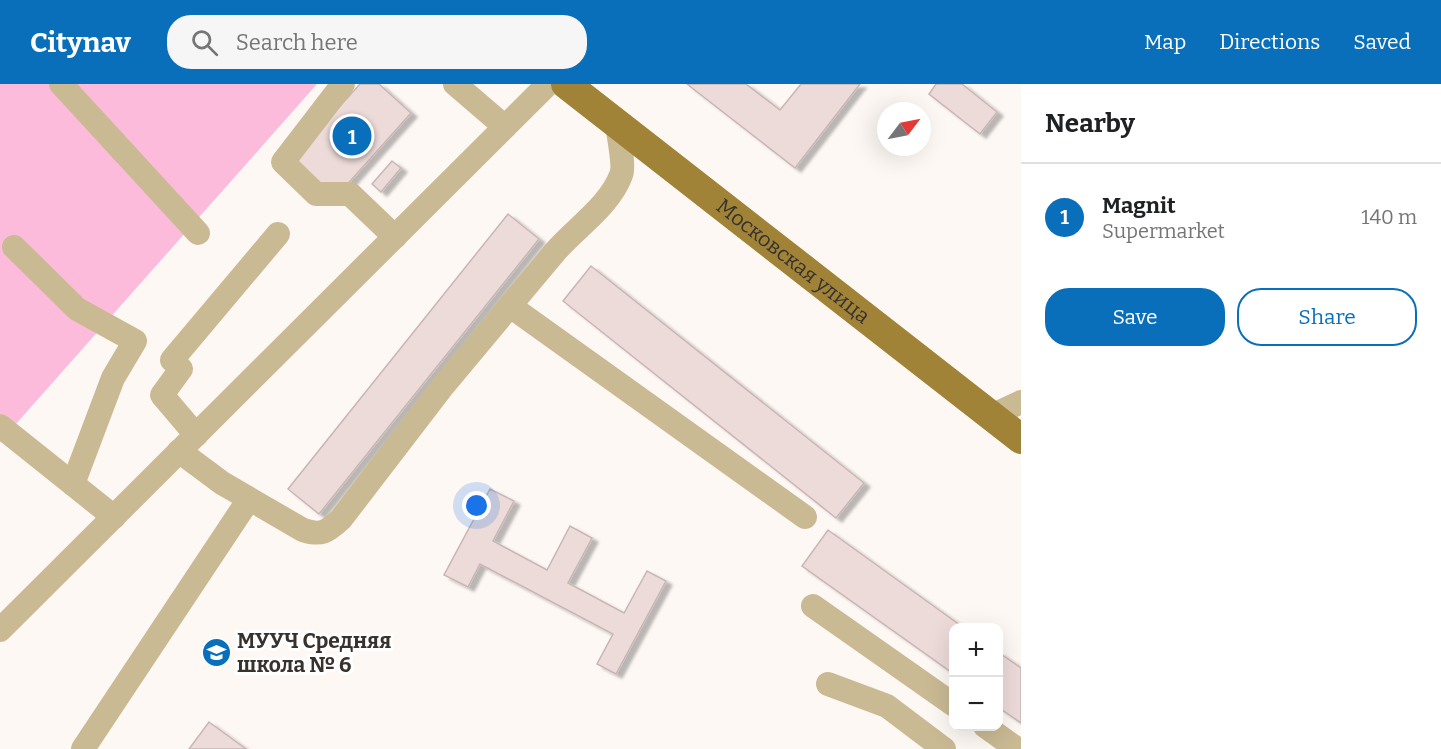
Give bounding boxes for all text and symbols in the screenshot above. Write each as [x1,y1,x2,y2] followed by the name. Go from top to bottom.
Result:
[167,15,587,69] search box
[30,26,131,59] text: Citynav
[188,26,221,59] icon: search
[236,29,358,56] text: Search here
[1144,29,1186,55] text: Map
[1219,29,1320,55] text: Directions
[1353,29,1411,55] text: Saved
[877,102,931,156] north arrow
[1045,108,1135,139] text: Nearby
[332,113,372,158] pin: 1
[1102,192,1176,219] text: Magnit
[711,193,876,330] street label: Московская улица
[1060,205,1069,229] text: 1
[1361,205,1417,229] text: 140 m
[1102,219,1225,243] text: Supermarket
[1045,288,1225,346] button: Save
[1237,288,1417,346] button: Share
[462,491,491,520] your location
[949,623,1003,731] map controls
[949,623,1003,677] button: +
[237,628,391,678] place label: МУУЧ Средняя школа № 6
[200,637,232,669] school or university icon: МУУЧ Средняя школа № 6
[949,677,1003,731] button: −

